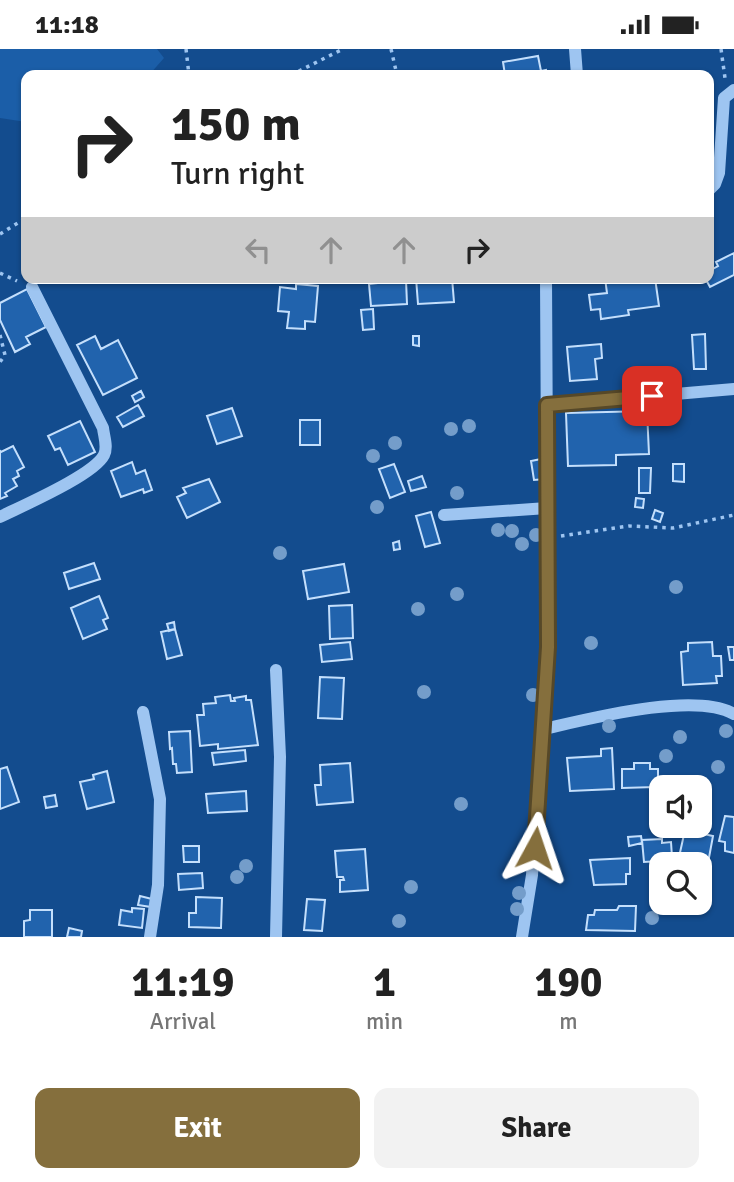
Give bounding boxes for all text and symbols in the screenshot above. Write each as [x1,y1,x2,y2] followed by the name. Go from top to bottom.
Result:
[35,9,99,41] text: 11:18
[171,94,301,154] text: 150 m
[56,98,147,189] icon: right
[171,154,304,193] text: Turn right
[239,231,277,269] icon: left
[312,231,350,269] icon: ahead
[385,231,423,269] icon: ahead
[458,231,496,269] icon: right
[622,366,682,426] pin
[633,377,671,415] icon: arrive
[649,775,712,915] map controls
[649,775,712,838] button: sound
[498,811,572,885] position arrow
[649,852,712,915] button: search
[131,957,235,1008] text: 11:19
[373,957,396,1008] text: 1
[534,957,603,1008] text: 190
[150,1007,216,1036] text: Arrival
[366,1007,403,1036] text: min
[559,1007,578,1036] text: m
[35,1088,360,1168] button: Exit
[374,1088,699,1168] button: Share

